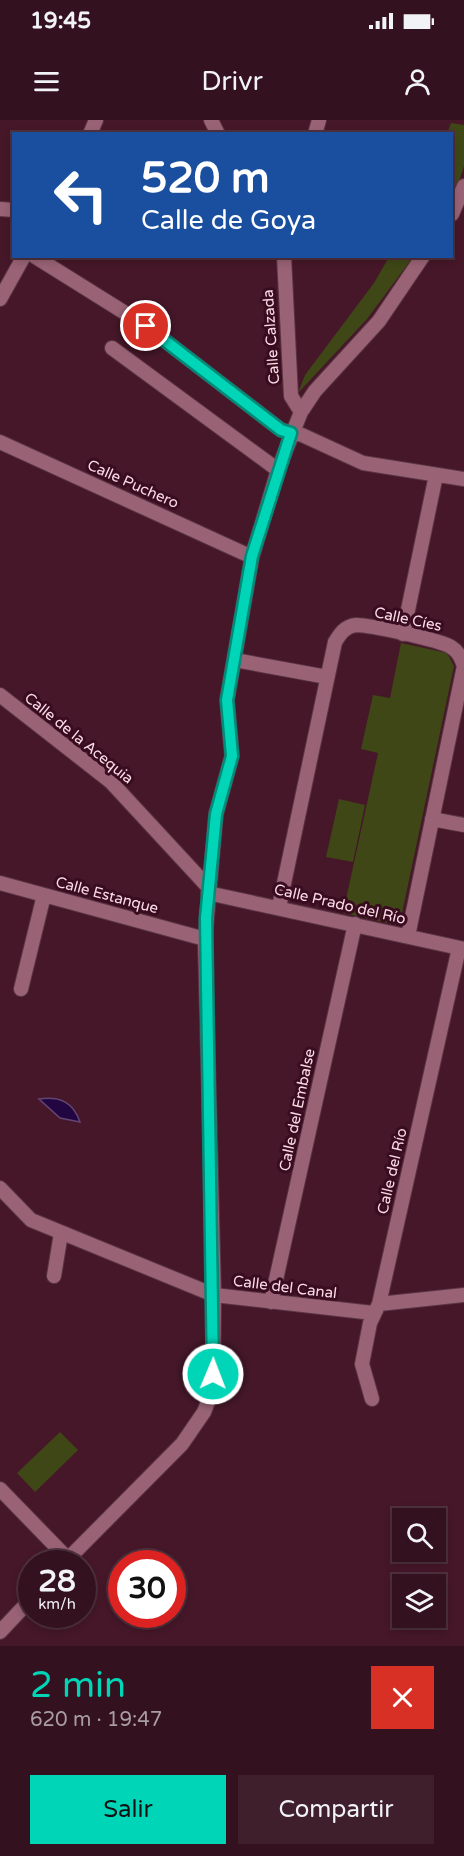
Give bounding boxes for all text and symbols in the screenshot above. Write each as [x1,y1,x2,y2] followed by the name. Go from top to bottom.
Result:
[30,8,91,34] text: 19:45
[30,65,63,98] icon: menu
[201,65,263,98] text: Drivr
[401,65,434,98] icon: person
[141,153,270,204] text: 520 m
[42,156,120,234] icon: left
[141,204,316,237] text: Calle de Goya
[259,289,283,385] street label: Calle Calzada
[120,300,171,351] pin
[129,309,162,342] icon: arrive
[85,456,181,512] street label: Calle Puchero
[373,603,443,635] street label: Calle Cíes
[21,689,137,787] street label: Calle de la Acequia
[54,873,160,917] street label: Calle Estanque
[272,880,408,928] street label: Calle Prado del Río
[275,1047,319,1173] street label: Calle del Embalse
[373,1126,411,1216] street label: Calle del Río
[232,1272,338,1302] street label: Calle del Canal
[181,1342,245,1406] position arrow
[392,1508,446,1628] map controls
[392,1508,446,1562] button: search
[108,1550,186,1628] speed limit sign: 30
[38,1563,76,1600] text: 28
[392,1574,446,1628] button: layers
[38,1595,76,1613] text: km/h
[30,1664,126,1707] text: 2 min
[371,1666,434,1729] button: close
[30,1708,162,1732] text: 620 m · 19:47
[30,1775,226,1844] button: Salir
[238,1775,434,1844] button: Compartir

